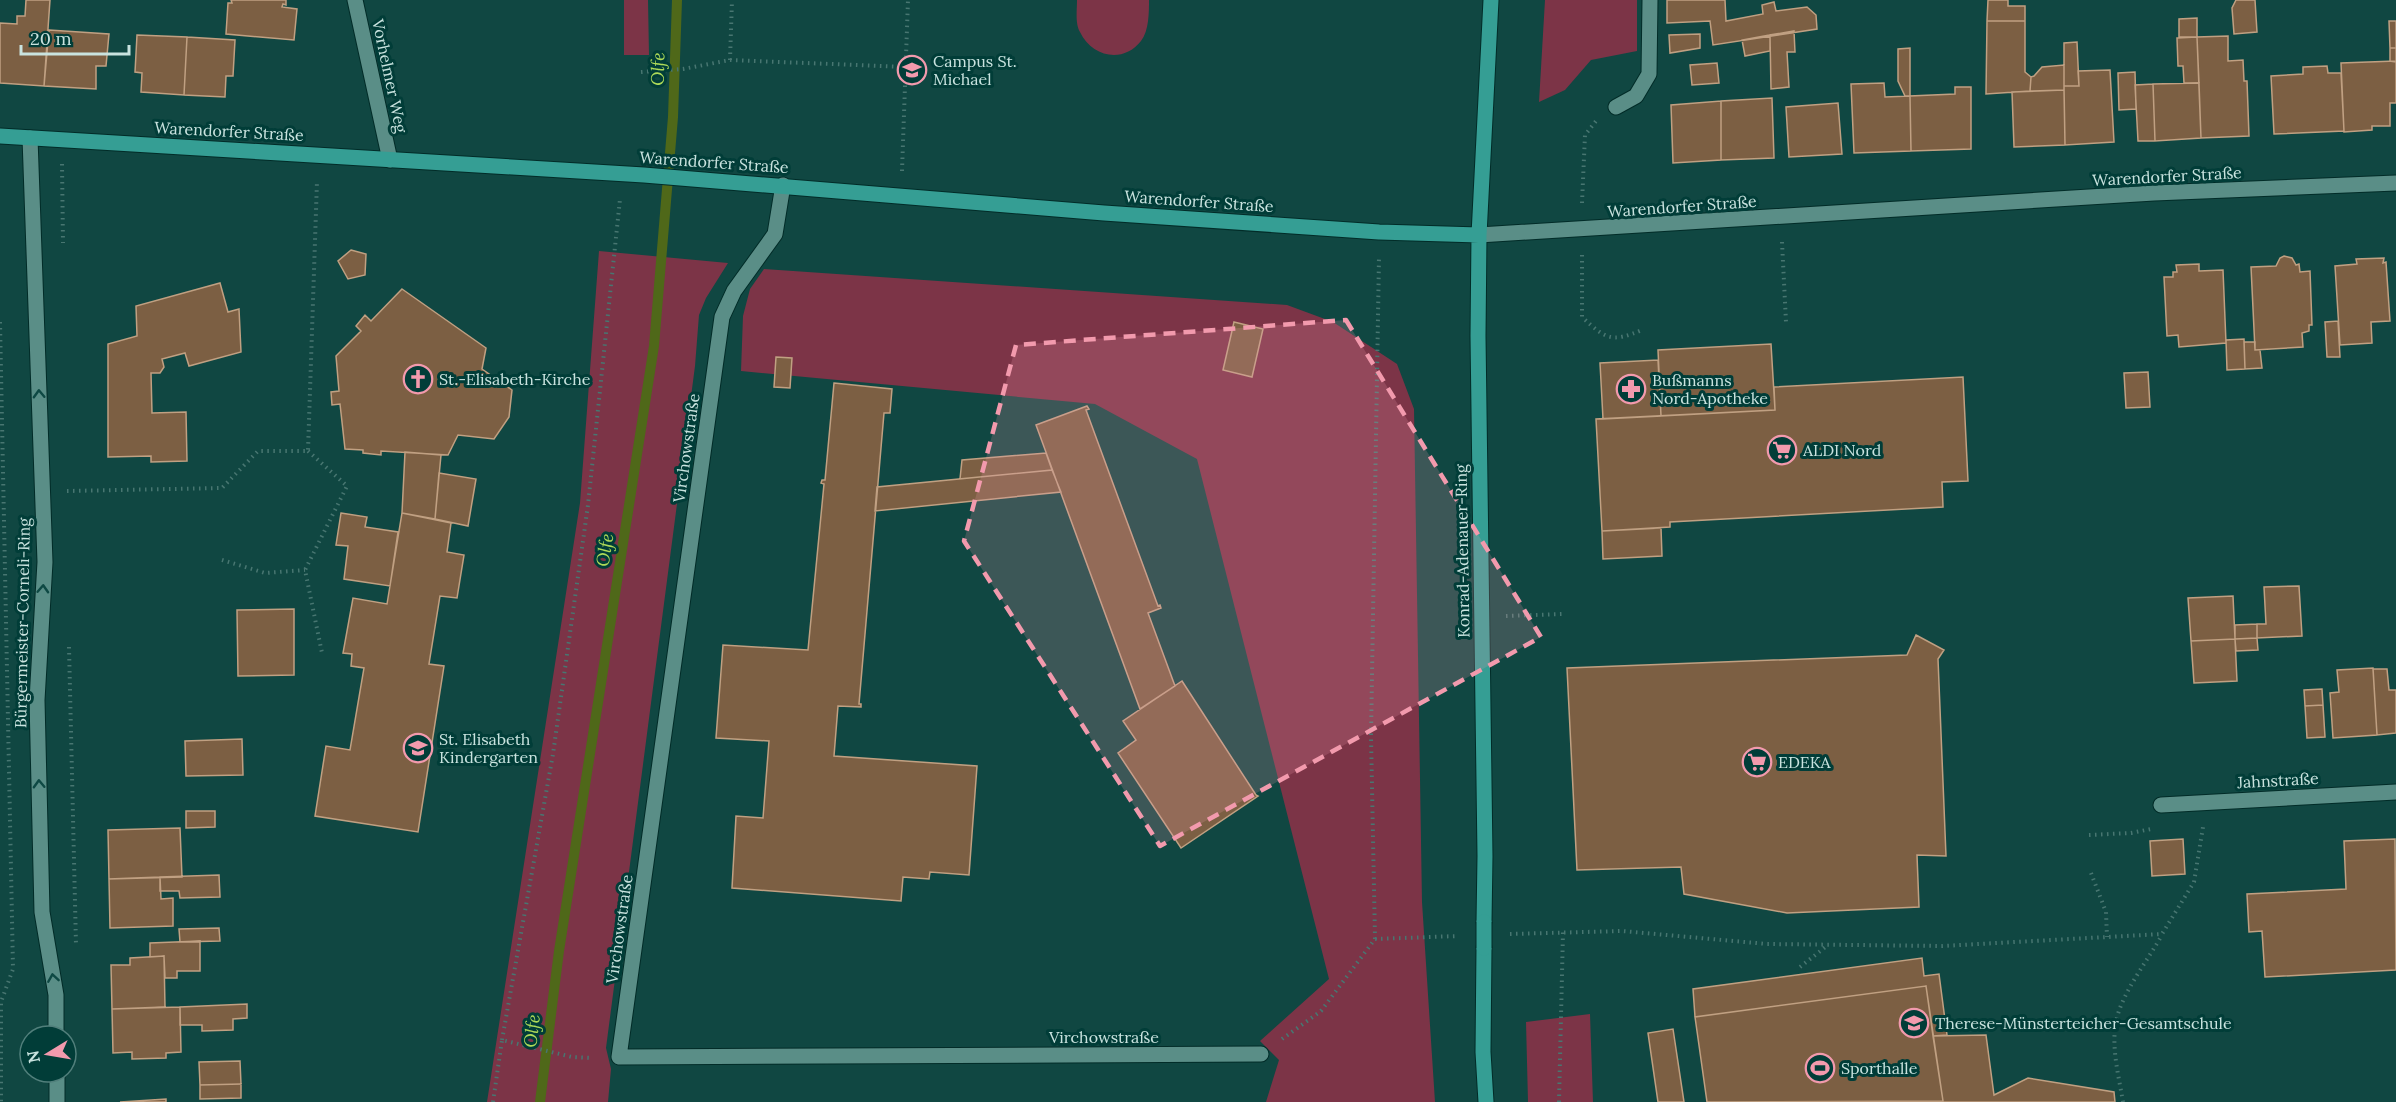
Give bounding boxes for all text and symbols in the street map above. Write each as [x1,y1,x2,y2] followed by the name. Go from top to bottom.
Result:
[368,16,412,136] street label: Vorhelmer Weg
[21,18,129,56] scale bar
[30,27,72,50] text: 20 m
[933,51,1017,89] place label: Campus St. Michael
[645,52,670,86] water label: Olfe
[896,54,928,86] school or university icon: Campus St. Michael
[154,117,305,145] street label: Warendorfer Straße
[639,147,790,177] street label: Warendorfer Straße
[2092,162,2243,190] street label: Warendorfer Straße
[1124,186,1275,216] street label: Warendorfer Straße
[1607,191,1758,221] street label: Warendorfer Straße
[402,363,434,395] church icon: St.-Elisabeth-Kirche
[439,369,591,389] place label: St.-Elisabeth-Kirche
[1652,370,1768,408] place label: Bußmanns Nord-Apotheke
[1615,373,1647,405] pharmacy icon: Bußmanns Nord-Apotheke
[33,390,45,399] one-way arrow
[668,392,704,505] street label: Virchowstraße
[1766,434,1798,466] supermarket icon: ALDI Nord
[1802,440,1882,460] place label: ALDI Nord
[1450,463,1474,638] street label: Konrad-Adenauer-Ring
[10,517,34,728] street label: Bürgermeister-Corneli-Ring
[591,532,618,568] water label: Olfe
[37,584,50,593] one-way arrow
[439,729,538,767] place label: St. Elisabeth Kindergarten
[402,732,434,764] school or university icon: St. Elisabeth Kindergarten
[1741,746,1773,778] supermarket icon: EDEKA
[1778,752,1832,772] place label: EDEKA
[2236,768,2320,792] street label: Jahnstraße
[33,779,45,788] one-way arrow
[601,873,637,986] street label: Virchowstraße
[48,973,60,982] one-way arrow
[1898,1007,1930,1039] school or university icon: Therese-Münsterteicher-Gesamtschule
[518,1013,545,1049] water label: Olfe
[1935,1013,2232,1033] place label: Therese-Münsterteicher-Gesamtschule
[18,1024,78,1084] north arrow
[1048,1027,1159,1047] street label: Virchowstraße
[22,1049,44,1065] text: N
[1804,1052,1836,1084] sports icon: Sporthalle
[1841,1058,1918,1078] place label: Sporthalle

